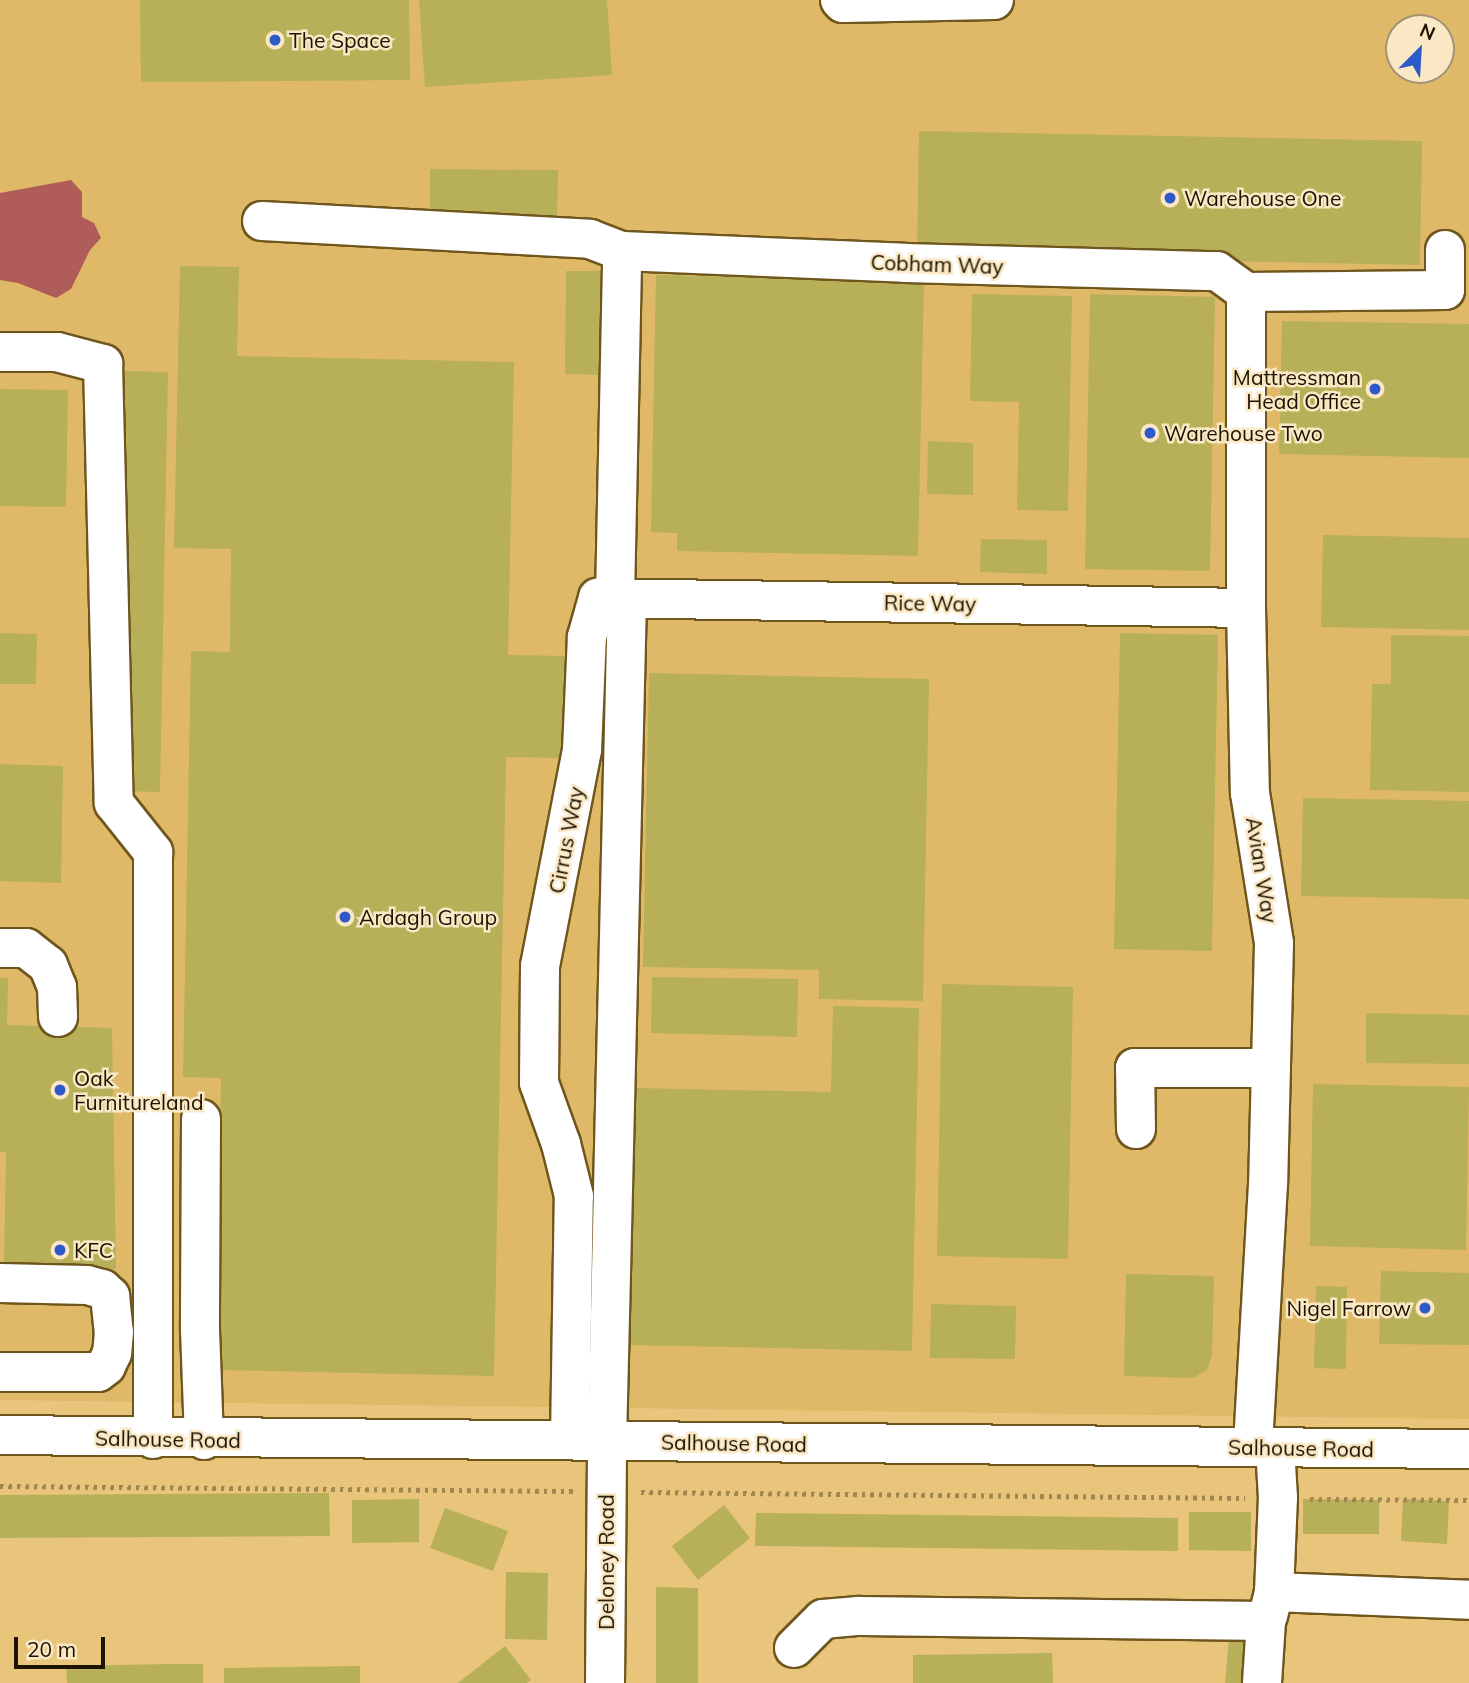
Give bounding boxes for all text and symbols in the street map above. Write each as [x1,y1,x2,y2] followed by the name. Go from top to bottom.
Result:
[1385,14,1455,84] north arrow
[1416,18,1439,46] text: N
[289,27,391,53] place label: The Space
[267,32,283,48] marker: The Space
[1184,185,1341,211] place label: Warehouse One
[1162,190,1178,206] marker: Warehouse One
[870,249,1004,279] street label: Cobham Way
[1233,364,1361,414] place label: Mattressman Head Office
[1367,381,1383,397] marker: Mattressman Head Office
[1164,420,1323,446] place label: Warehouse Two
[1142,425,1158,441] marker: Warehouse Two
[884,590,976,616] street label: Rice Way
[543,784,589,896] street label: Cirrus Way
[1241,815,1283,925] street label: Avian Way
[359,904,497,930] place label: Ardagh Group
[337,909,353,925] marker: Ardagh Group
[74,1065,203,1115] place label: Oak Furnitureland
[52,1082,68,1098] marker: Oak Furnitureland
[74,1237,113,1263] place label: KFC
[52,1242,68,1258] marker: KFC
[1287,1295,1411,1321] place label: Nigel Farrow
[1417,1300,1433,1316] marker: Nigel Farrow
[95,1425,241,1453] street label: Salhouse Road
[661,1429,807,1457] street label: Salhouse Road
[1228,1434,1374,1462] street label: Salhouse Road
[593,1494,619,1630] street label: Deloney Road
[18,1624,108,1668] scale bar
[27,1636,76,1662] text: 20 m

